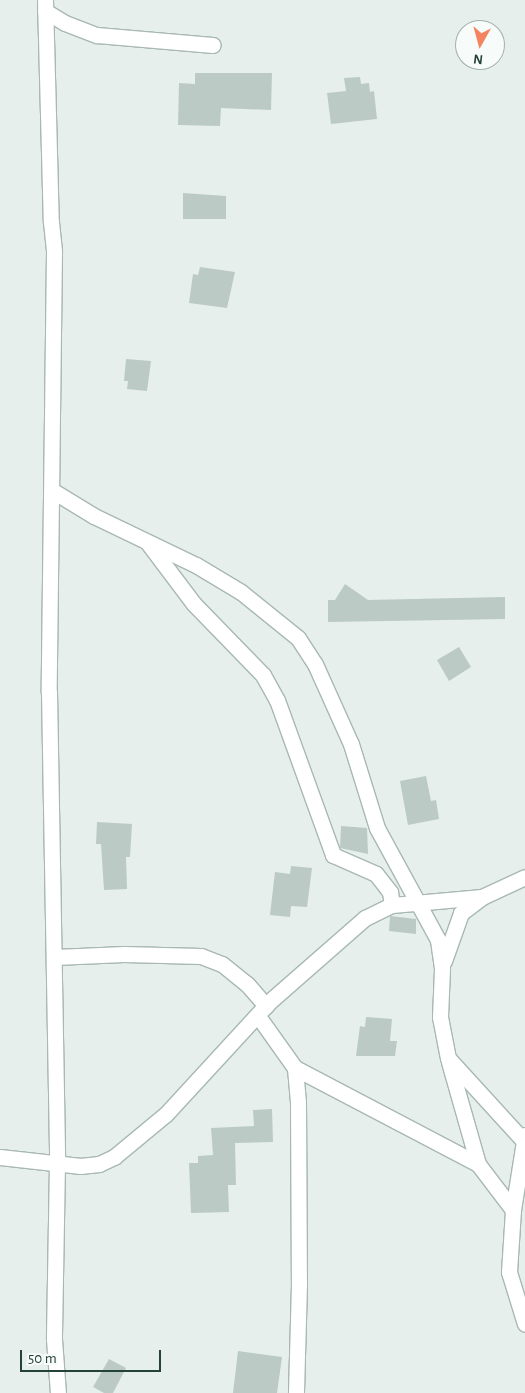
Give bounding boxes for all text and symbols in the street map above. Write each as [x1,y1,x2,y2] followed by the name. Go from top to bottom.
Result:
[455,20,505,70] north arrow
[473,51,484,66] text: N
[22,1340,164,1372] scale bar
[28,1351,57,1366] text: 50 m

